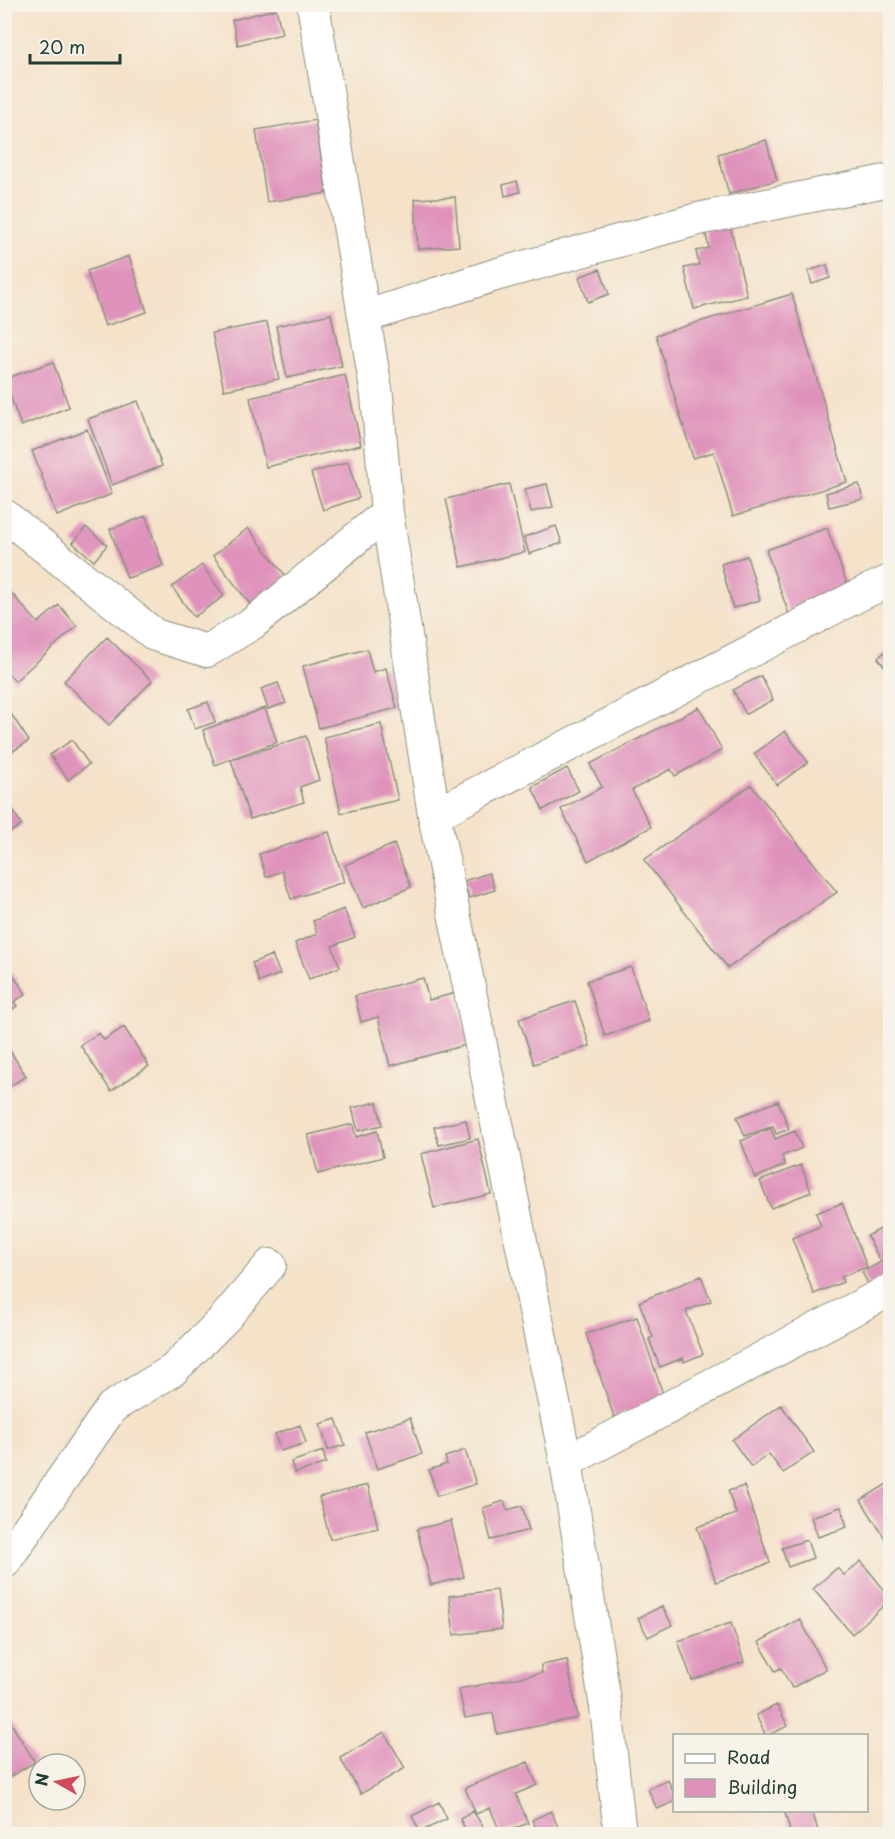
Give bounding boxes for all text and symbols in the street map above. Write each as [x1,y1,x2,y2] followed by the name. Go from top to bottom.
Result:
[30,27,120,65] scale bar
[39,33,85,60] text: 20 m
[673,1734,868,1812] legend
[727,1743,771,1770] text: Road
[27,1752,87,1812] north arrow
[28,1771,54,1788] text: N
[727,1773,797,1800] text: Building

